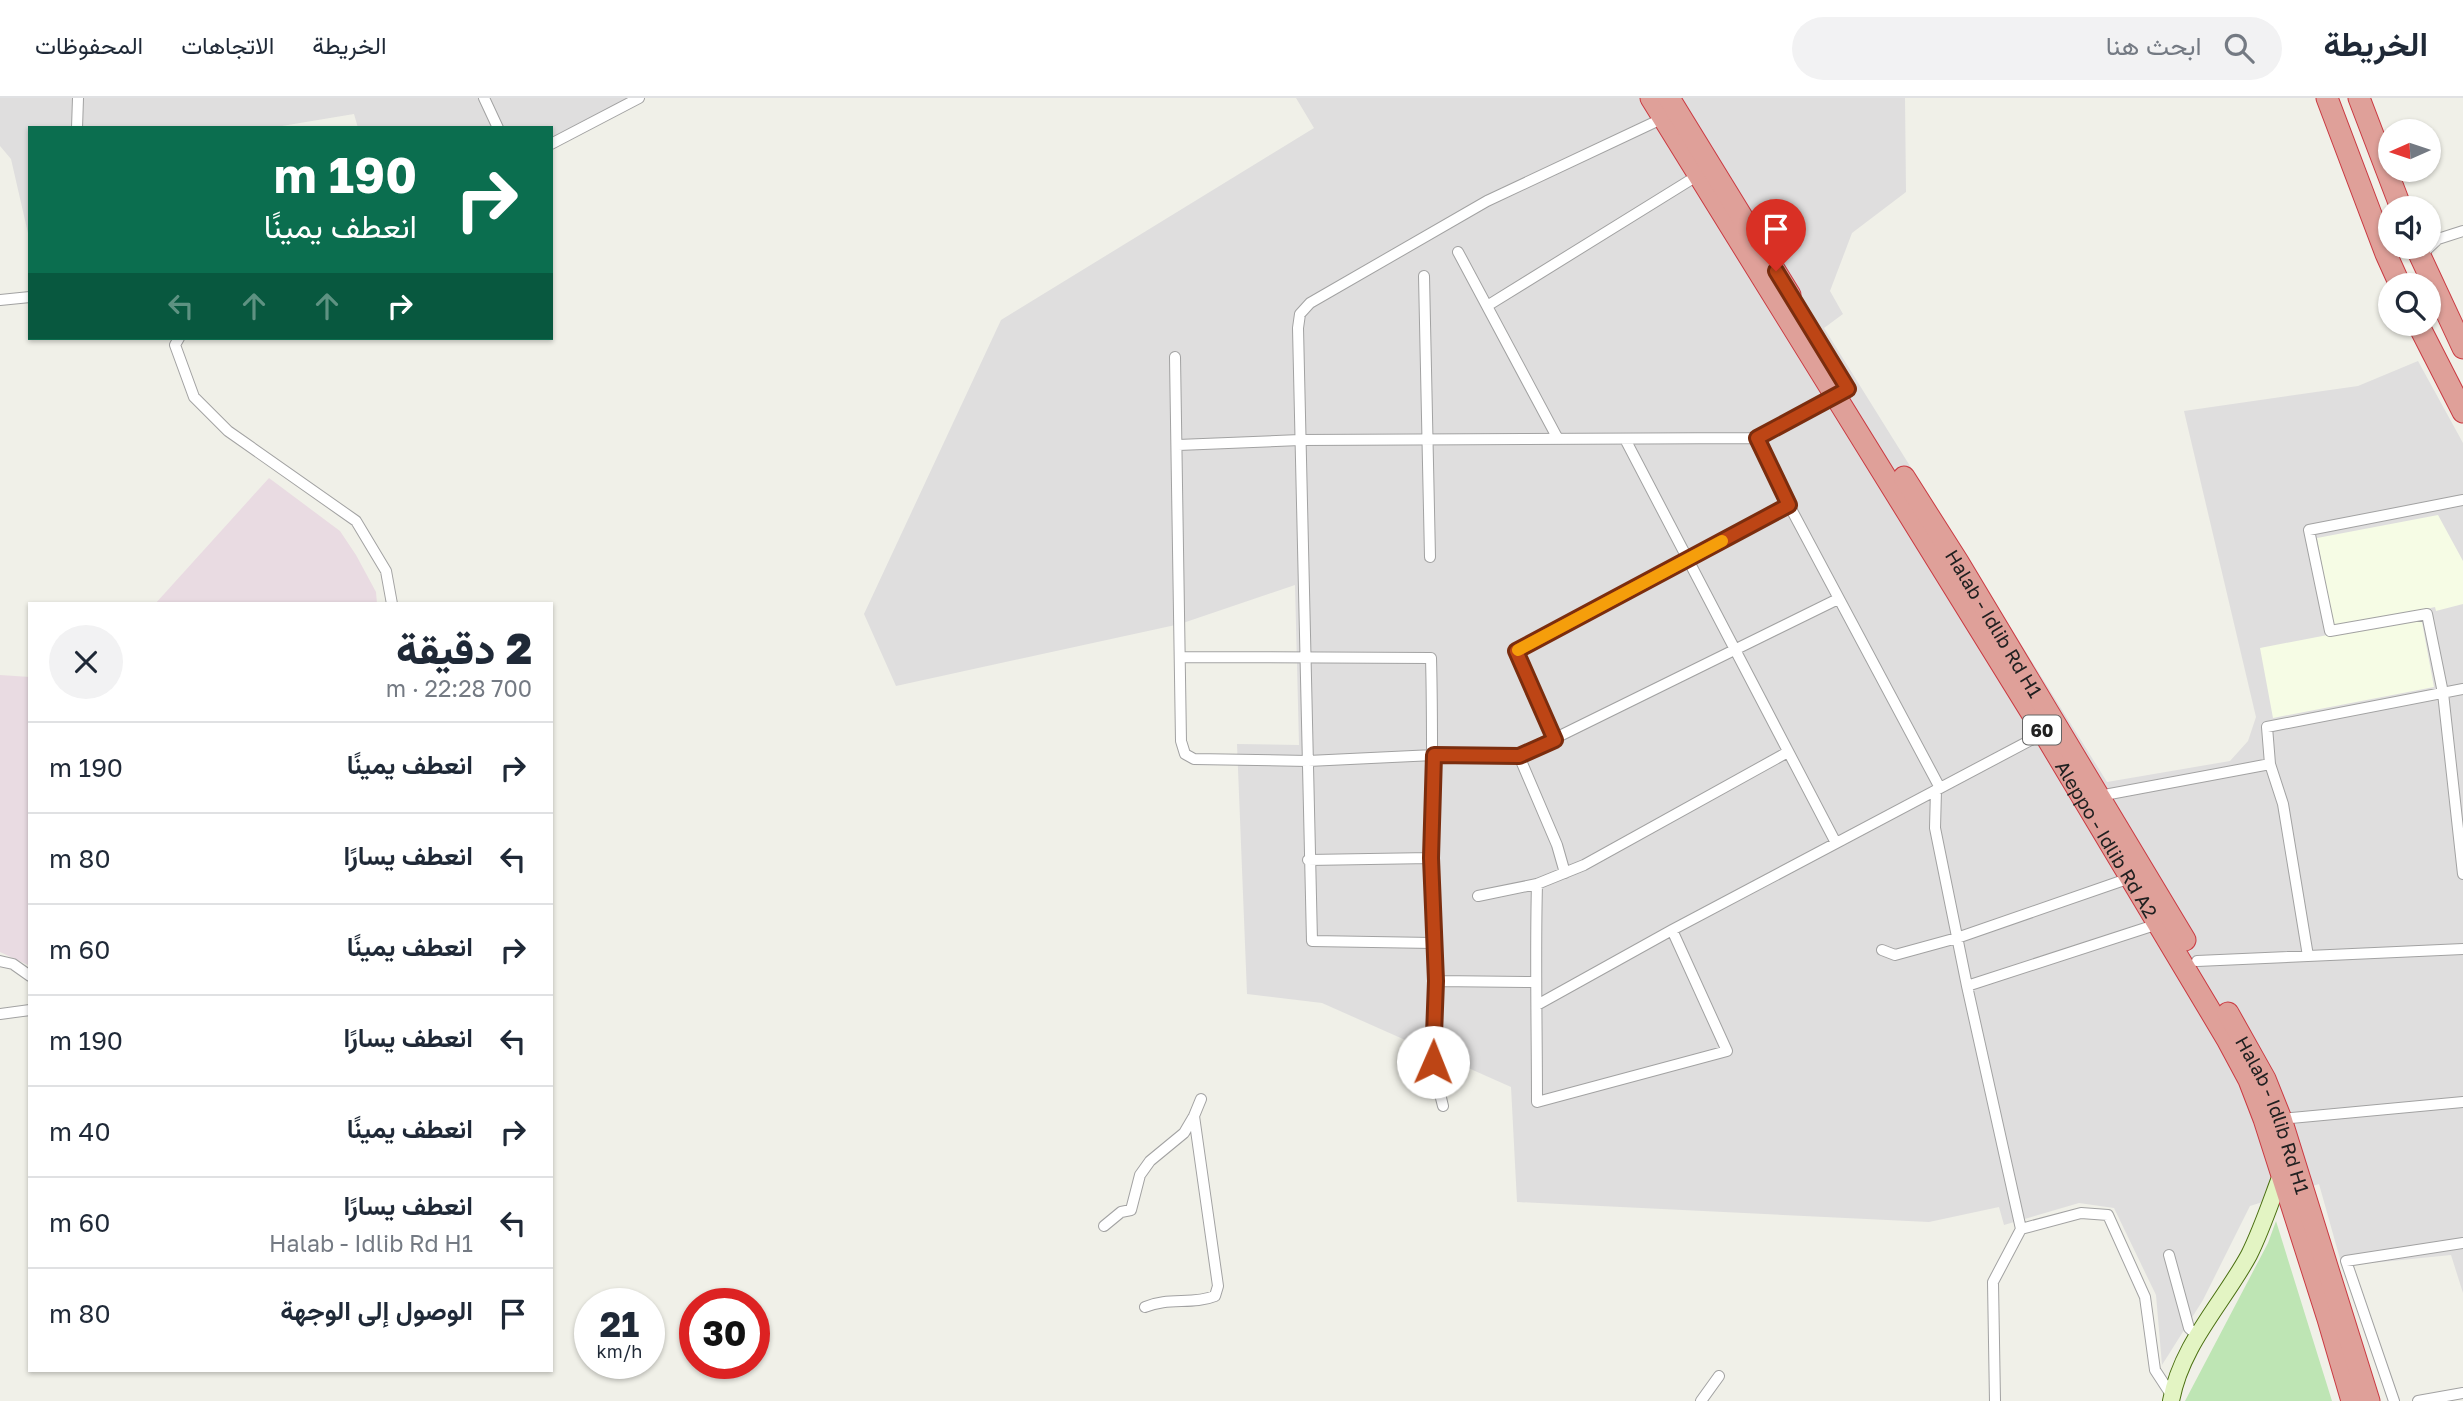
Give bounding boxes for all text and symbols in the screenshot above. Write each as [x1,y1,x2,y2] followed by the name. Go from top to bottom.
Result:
[1792,17,2282,80] search box
[2324,24,2428,63] text: الخريطة
[2220,29,2258,67] icon: search
[35,30,143,59] text: المحفوظات
[181,30,274,59] text: الاتجاهات
[312,30,387,59] text: الخريطة
[2106,30,2202,61] text: ابحث هنا
[2378,119,2441,182] north arrow
[2378,119,2441,336] map controls
[274,145,417,204] text: 190 m
[441,154,532,245] icon: right
[2378,196,2441,259] button: sound
[1746,199,1806,271] pin
[264,207,417,245] text: انعطف يمينًا
[1757,210,1795,248] icon: arrive
[2378,273,2441,336] button: search
[162,287,200,325] icon: left
[235,287,273,325] icon: ahead
[308,287,346,325] icon: ahead
[381,287,419,325] icon: right
[1941,545,2048,701] street label: Halab - Idlib Rd H1
[396,623,532,673] text: 2 دقيقة
[49,625,123,699] button: close
[386,674,532,702] text: 700 m · 22:28
[2023,716,2061,744] road number: 60
[347,749,473,780] text: انعطف يمينًا
[494,749,532,787] icon: right
[49,752,123,783] text: 190 m
[2051,756,2163,922] street label: Aleppo - Idlib Rd A2
[343,840,473,871] text: انعطف يسارًا
[494,840,532,878] icon: left
[49,843,111,874] text: 80 m
[347,931,473,962] text: انعطف يمينًا
[494,931,532,969] icon: right
[49,934,110,965] text: 60 m
[343,1022,473,1053] text: انعطف يسارًا
[494,1022,532,1060] icon: left
[49,1025,123,1056] text: 190 m
[1396,1025,1470,1099] position arrow
[2232,1032,2315,1196] street label: Halab - Idlib Rd H1
[347,1113,473,1144] text: انعطف يمينًا
[494,1113,532,1151] icon: right
[49,1116,111,1147] text: 40 m
[343,1190,473,1221] text: انعطف يسارًا
[494,1204,532,1242] icon: left
[49,1207,110,1238] text: 60 m
[269,1229,473,1257] text: Halab - Idlib Rd H1
[679,1288,770,1379] speed limit sign: 30
[280,1295,473,1326] text: الوصول إلى الوجهة
[494,1295,532,1333] icon: arrive
[49,1298,111,1329] text: 80 m
[600,1303,639,1345] text: 21
[597,1340,642,1362] text: km/h

